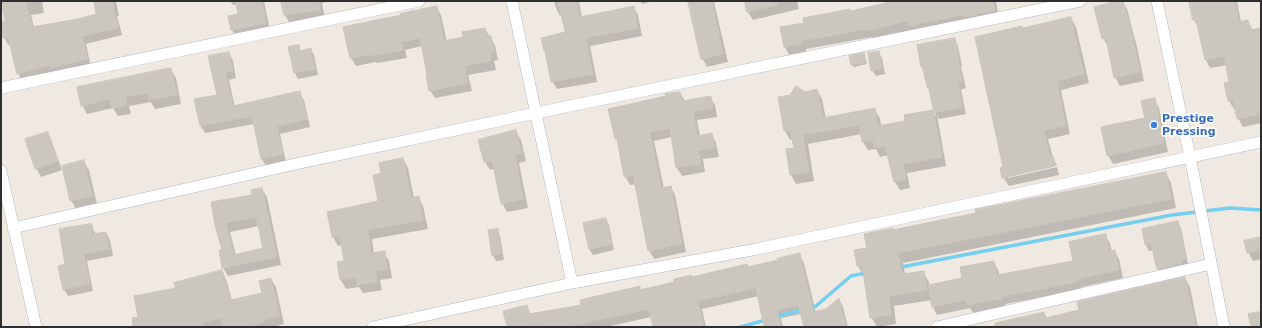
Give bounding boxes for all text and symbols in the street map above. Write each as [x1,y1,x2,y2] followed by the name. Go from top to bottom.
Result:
[1162,112,1216,138] place label: Prestige Pressing
[1149,120,1159,130] marker: Prestige Pressing

